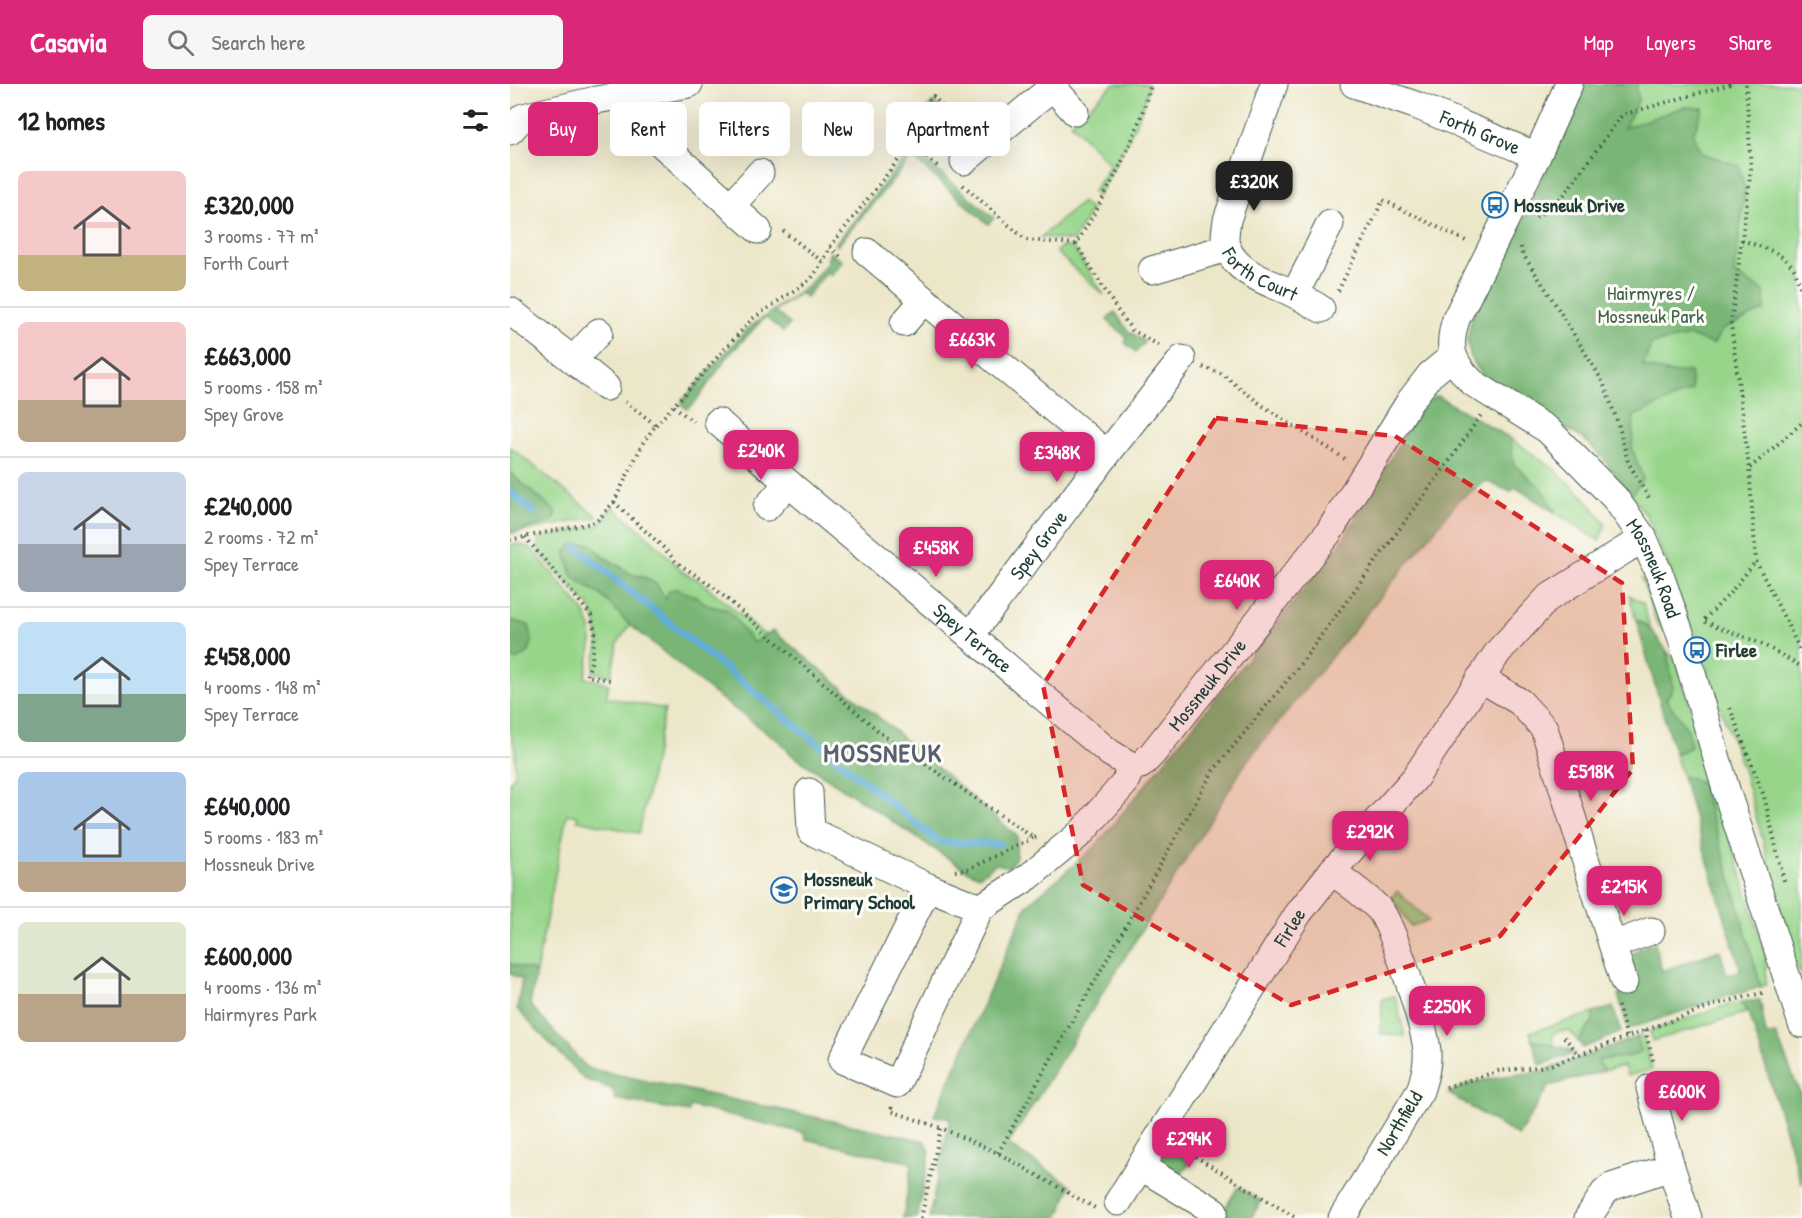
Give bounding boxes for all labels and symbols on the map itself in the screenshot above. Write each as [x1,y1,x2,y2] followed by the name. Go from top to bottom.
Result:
[1435,102,1524,160] street label: Forth Grove
[1212,161,1296,212] pin: £320K
[1480,190,1510,220] bus stop icon: Mossneuk Drive
[1514,191,1625,218] place label: Mossneuk Drive
[1216,242,1304,307] street label: Forth Court
[1598,279,1704,329] park label: Hairmyres / Mossneuk Park
[930,319,1014,370] pin: £663K
[719,430,803,481] pin: £240K
[1015,432,1099,483] pin: £348K
[1003,504,1073,585] street label: Spey Grove
[1620,513,1688,621] street label: Mossneuk Road
[894,527,978,578] pin: £458K
[1195,560,1279,611] pin: £640K
[928,597,1018,678] street label: Spey Terrace
[1162,633,1252,736] street label: Mossneuk Drive
[1682,635,1712,665] bus stop icon: Firlee
[1715,636,1757,663] place label: Firlee
[823,735,943,770] district label: MOSSNEUK
[1549,751,1633,802] pin: £518K
[1328,811,1412,862] pin: £292K
[804,865,915,916] place label: Mossneuk Primary School
[1582,866,1666,917] pin: £215K
[769,875,799,905] school or university icon: Mossneuk Primary School
[1266,901,1311,952] street label: Firlee
[1405,986,1489,1037] pin: £250K
[1640,1071,1724,1122] pin: £600K
[1369,1085,1428,1160] street label: Northfield
[1147,1118,1231,1169] pin: £294K

